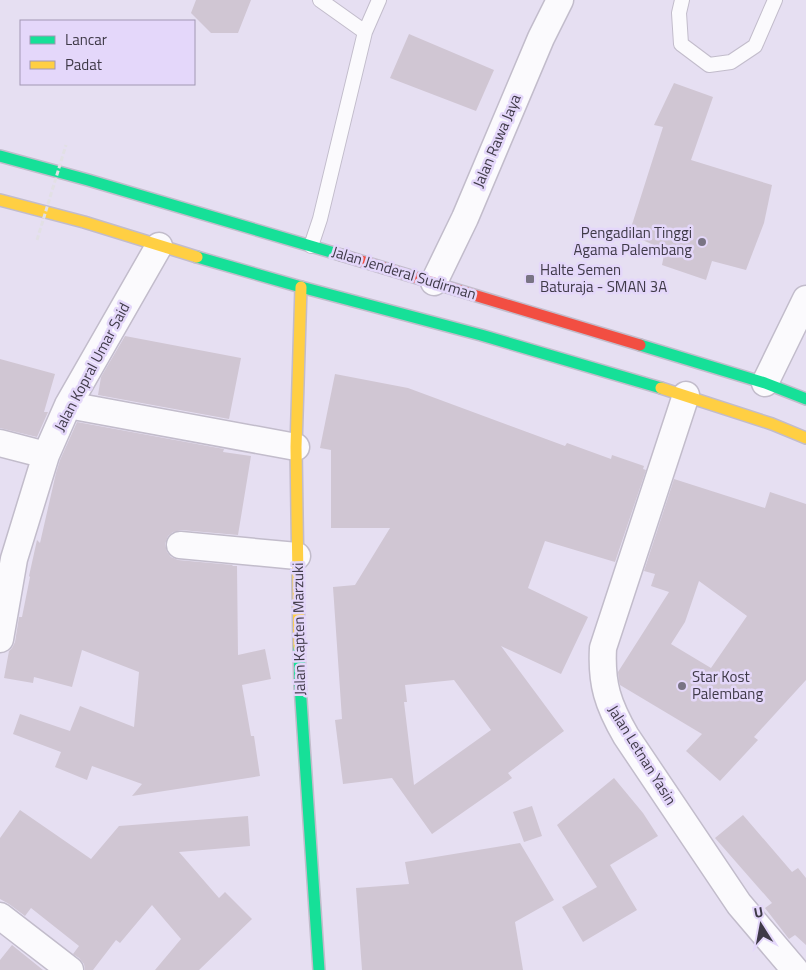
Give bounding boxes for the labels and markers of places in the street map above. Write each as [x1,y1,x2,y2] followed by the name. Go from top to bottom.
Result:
[574,221,692,261] place label: Pengadilan Tinggi Agama Palembang
[696,236,708,248] marker: Pengadilan Tinggi Agama Palembang
[540,258,667,298] place label: Halte Semen Baturaja - SMAN 3A
[524,273,536,285] marker: Halte Semen Baturaja - SMAN 3A
[692,665,763,705] place label: Star Kost Palembang
[676,680,688,692] marker: Star Kost Palembang

